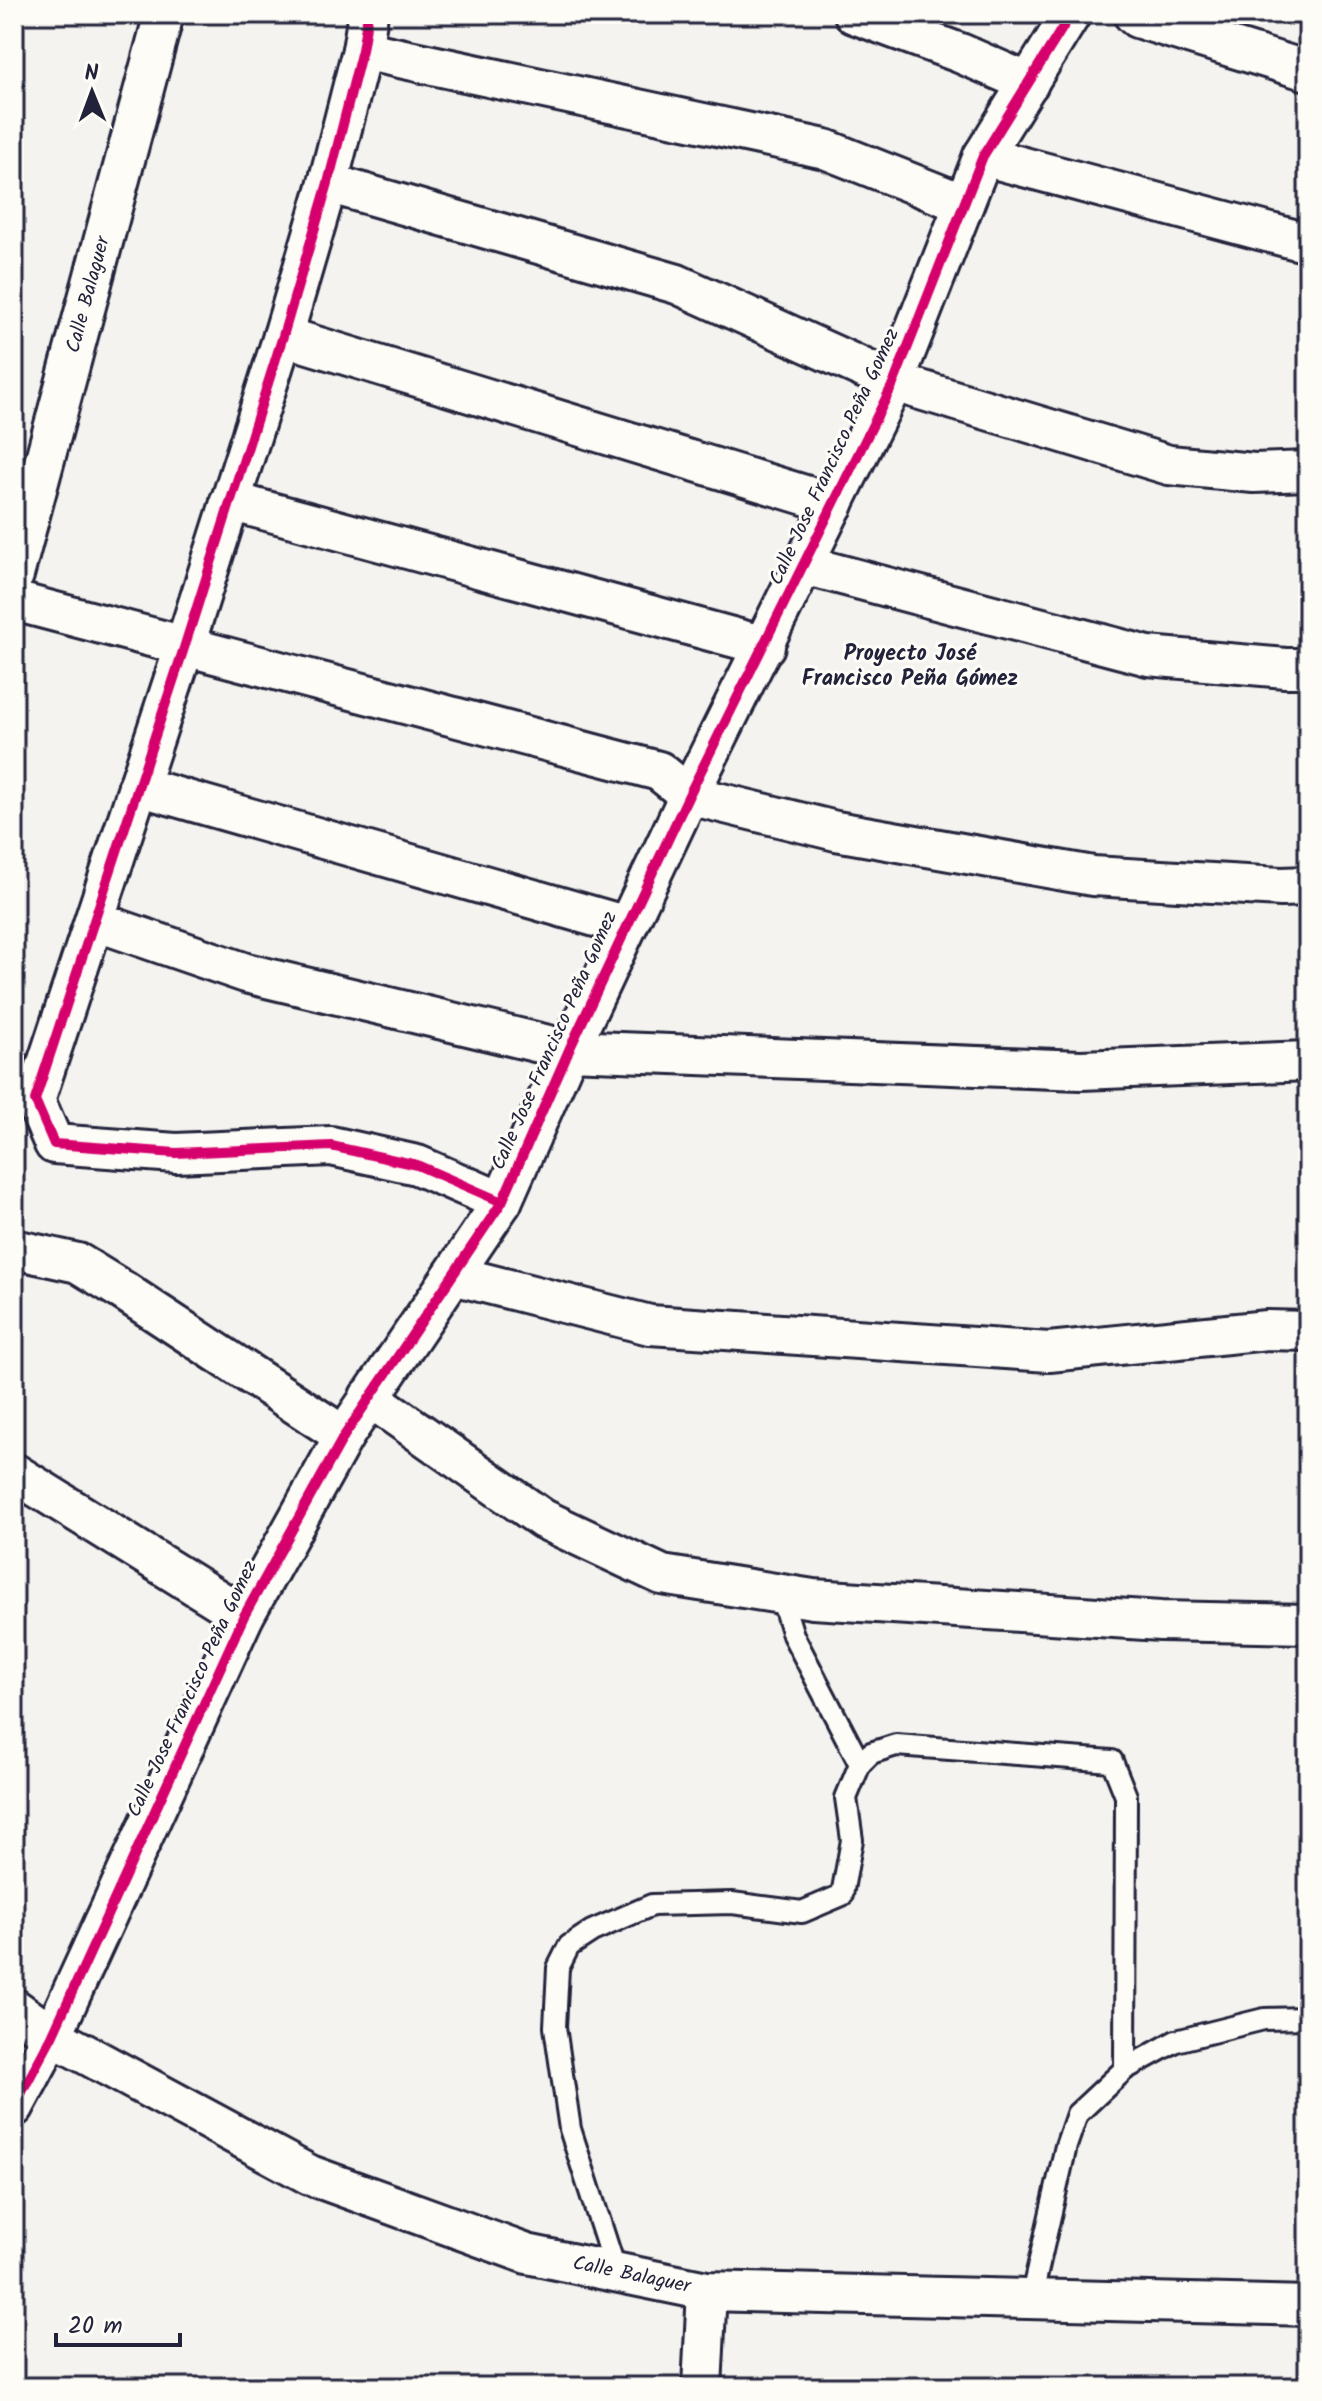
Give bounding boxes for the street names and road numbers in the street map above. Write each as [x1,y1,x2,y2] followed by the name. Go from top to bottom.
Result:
[58,232,120,357] street label: Calle Balaguer
[761,323,909,591] street label: Calle Jose Francisco Peña Gomez
[483,906,627,1176] street label: Calle Jose Francisco Peña Gomez
[119,1555,267,1823] street label: Calle Jose Francisco Peña Gomez
[570,2248,695,2303] street label: Calle Balaguer

